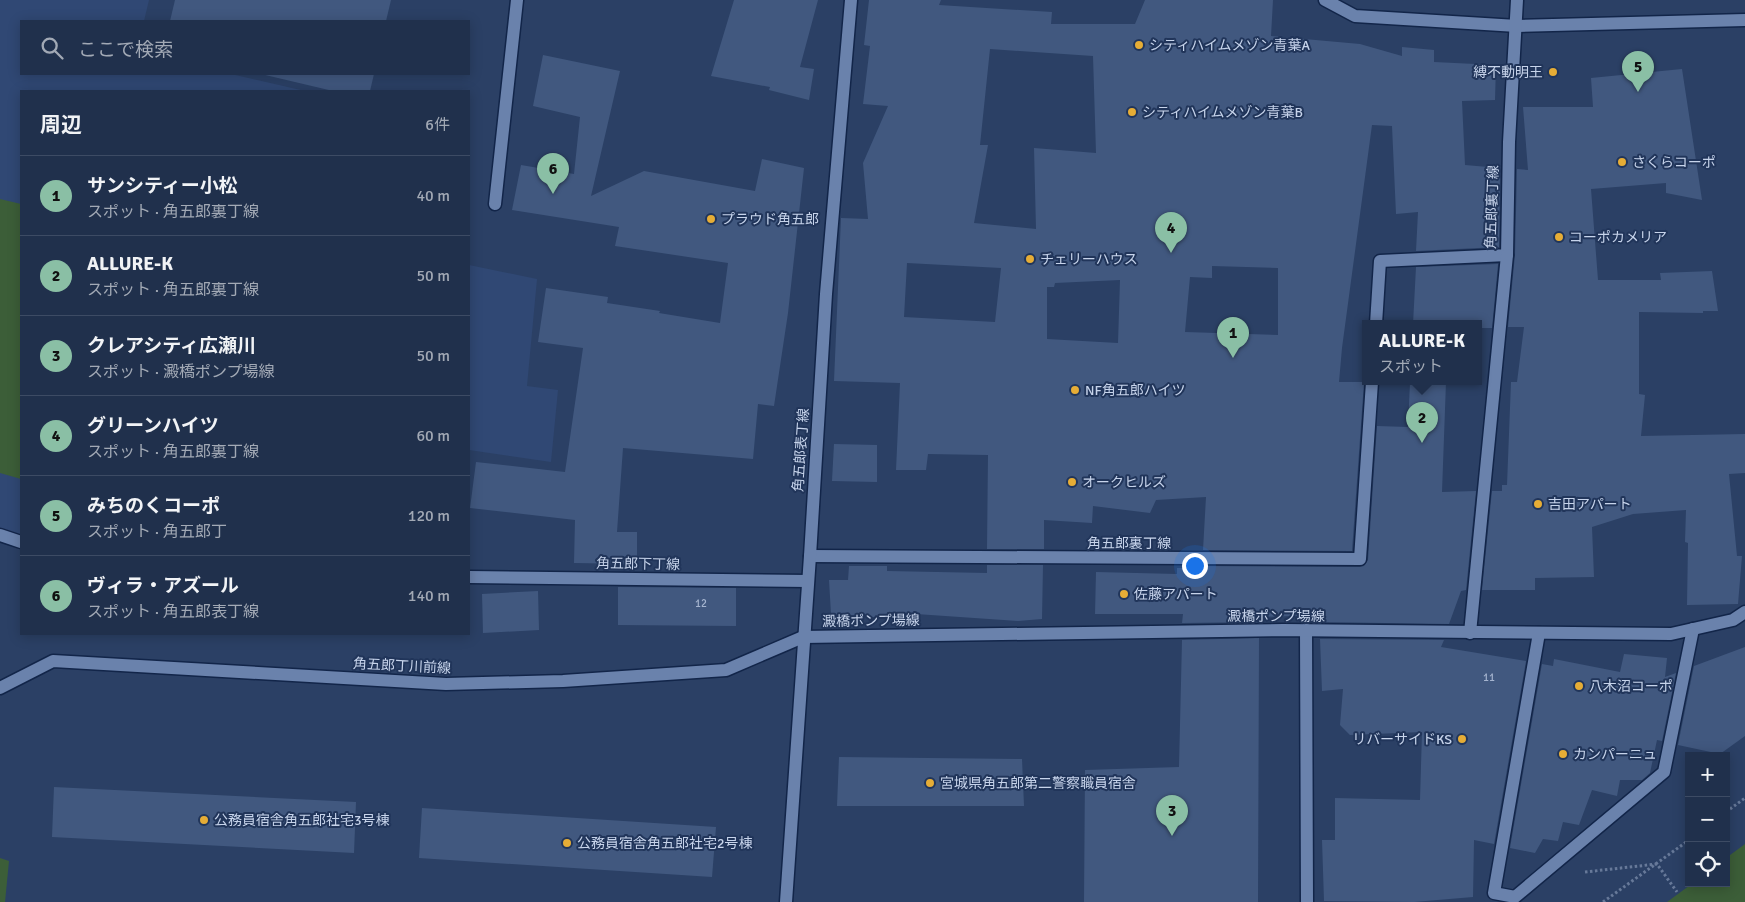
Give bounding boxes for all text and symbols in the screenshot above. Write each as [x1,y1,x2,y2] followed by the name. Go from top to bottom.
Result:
[20,20,470,75] search box
[38,34,66,62] icon: search
[1149,37,1311,54] place label: シティハイムメゾン青葉A
[78,38,173,62] text: ここで検索
[1133,39,1145,51] marker: シティハイムメゾン青葉A
[1622,51,1654,92] pin: 5
[1473,64,1543,81] place label: 縛不動明王
[1547,66,1559,78] marker: 縛不動明王
[1142,104,1303,121] place label: シティハイムメゾン青葉B
[1126,106,1138,118] marker: シティハイムメゾン青葉B
[40,112,82,138] text: 周辺
[425,115,450,135] text: 6件
[537,153,569,194] pin: 6
[1632,154,1716,171] place label: さくらコーポ
[1616,156,1628,168] marker: さくらコーポ
[1482,165,1502,249] street label: 角五郎裏丁線
[87,174,238,198] text: サンシティー小松
[52,186,60,206] text: 1
[416,186,450,206] text: 40 m
[87,202,259,222] text: スポット · 角五郎裏丁線
[721,211,819,228] place label: プラウド角五郎
[1155,212,1187,253] pin: 4
[705,213,717,225] marker: プラウド角五郎
[1569,229,1667,246] place label: コーポカメリア
[1553,231,1565,243] marker: コーポカメリア
[1040,251,1138,268] place label: チェリーハウス
[87,252,173,276] text: ALLURE-K
[1024,253,1036,265] marker: チェリーハウス
[52,266,60,286] text: 2
[416,266,450,286] text: 50 m
[87,280,259,300] text: スポット · 角五郎裏丁線
[1217,317,1249,358] pin: 1
[1362,320,1482,385] popup
[1379,329,1465,353] text: ALLURE-K
[87,334,256,358] text: クレアシティ広瀬川
[52,346,60,366] text: 3
[416,346,450,366] text: 50 m
[1379,357,1443,377] text: スポット
[87,362,274,382] text: スポット · 澱橋ポンプ場線
[1085,382,1186,399] place label: NF角五郎ハイツ
[1069,384,1081,396] marker: NF角五郎ハイツ
[1406,402,1438,443] pin: 2
[790,408,812,492] street label: 角五郎表丁線
[87,414,219,438] text: グリーンハイツ
[52,426,60,446] text: 4
[416,426,450,446] text: 60 m
[87,442,259,462] text: スポット · 角五郎裏丁線
[1082,474,1166,491] place label: オークヒルズ
[1066,476,1078,488] marker: オークヒルズ
[87,494,220,518] text: みちのくコーポ
[1548,496,1632,513] place label: 吉田アパート
[1532,498,1544,510] marker: 吉田アパート
[52,506,60,526] text: 5
[408,506,450,526] text: 120 m
[87,522,227,542] text: スポット · 角五郎丁
[1087,535,1171,552] street label: 角五郎裏丁線
[1182,553,1208,579] your location
[596,555,680,573] street label: 角五郎下丁線
[87,574,239,598] text: ヴィラ・アズール
[52,586,60,606] text: 6
[408,586,450,606] text: 140 m
[1134,586,1218,603] place label: 佐藤アパート
[1118,588,1130,600] marker: 佐藤アパート
[695,597,707,610] house number: 12
[87,602,259,622] text: スポット · 角五郎表丁線
[1227,608,1325,625] street label: 澱橋ポンプ場線
[822,612,920,630] street label: 澱橋ポンプ場線
[353,655,451,677] street label: 角五郎丁川前線
[1483,671,1495,684] house number: 11
[1589,678,1673,695] place label: 八木沼コーポ
[1573,680,1585,692] marker: 八木沼コーポ
[1352,731,1452,748] place label: リバーサイドKS
[1456,733,1468,745] marker: リバーサイドKS
[1573,746,1657,763] place label: カンパーニュ
[1557,748,1569,760] marker: カンパーニュ
[1685,752,1730,887] map controls
[1685,752,1730,797] button: +
[940,775,1136,792] place label: 宮城県角五郎第二警察職員宿舎
[924,777,936,789] marker: 宮城県角五郎第二警察職員宿舎
[1156,795,1188,836] pin: 3
[1685,797,1730,842] button: −
[214,812,390,829] place label: 公務員宿舎角五郎社宅3号棟
[198,814,210,826] marker: 公務員宿舎角五郎社宅3号棟
[577,835,753,852] place label: 公務員宿舎角五郎社宅2号棟
[561,837,573,849] marker: 公務員宿舎角五郎社宅2号棟
[1685,842,1730,887] button: locate

